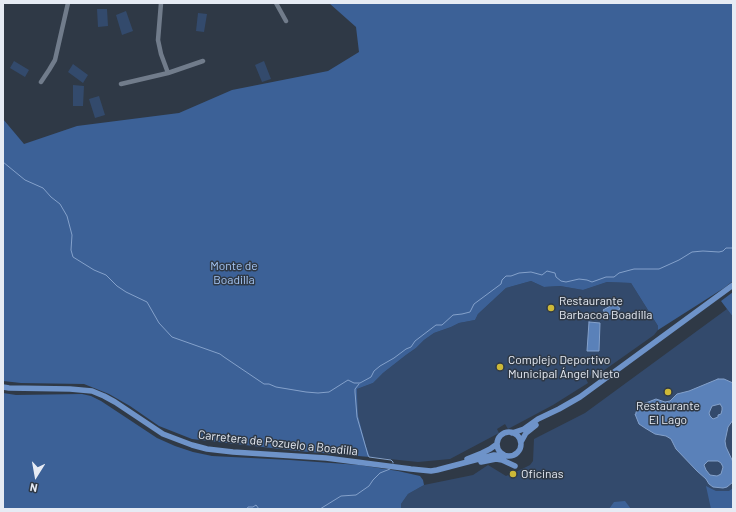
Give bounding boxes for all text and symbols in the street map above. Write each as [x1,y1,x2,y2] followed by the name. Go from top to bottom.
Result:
[210,259,258,287] park label: Monte de Boadilla
[559,294,652,322] place label: Restaurante Barbacoa Boadilla
[546,303,556,313] marker: Restaurante Barbacoa Boadilla
[508,353,620,381] place label: Complejo Deportivo Municipal Ángel Nieto
[495,362,505,372] marker: Complejo Deportivo Municipal Ángel Nieto
[663,387,673,397] marker: Restaurante El Lago
[636,399,700,427] place label: Restaurante El Lago
[197,427,359,459] street label: Carretera de Pozuelo a Boadilla
[16,456,56,496] north arrow
[521,467,563,481] place label: Oficinas
[508,469,518,479] marker: Oficinas
[29,481,38,495] text: N

